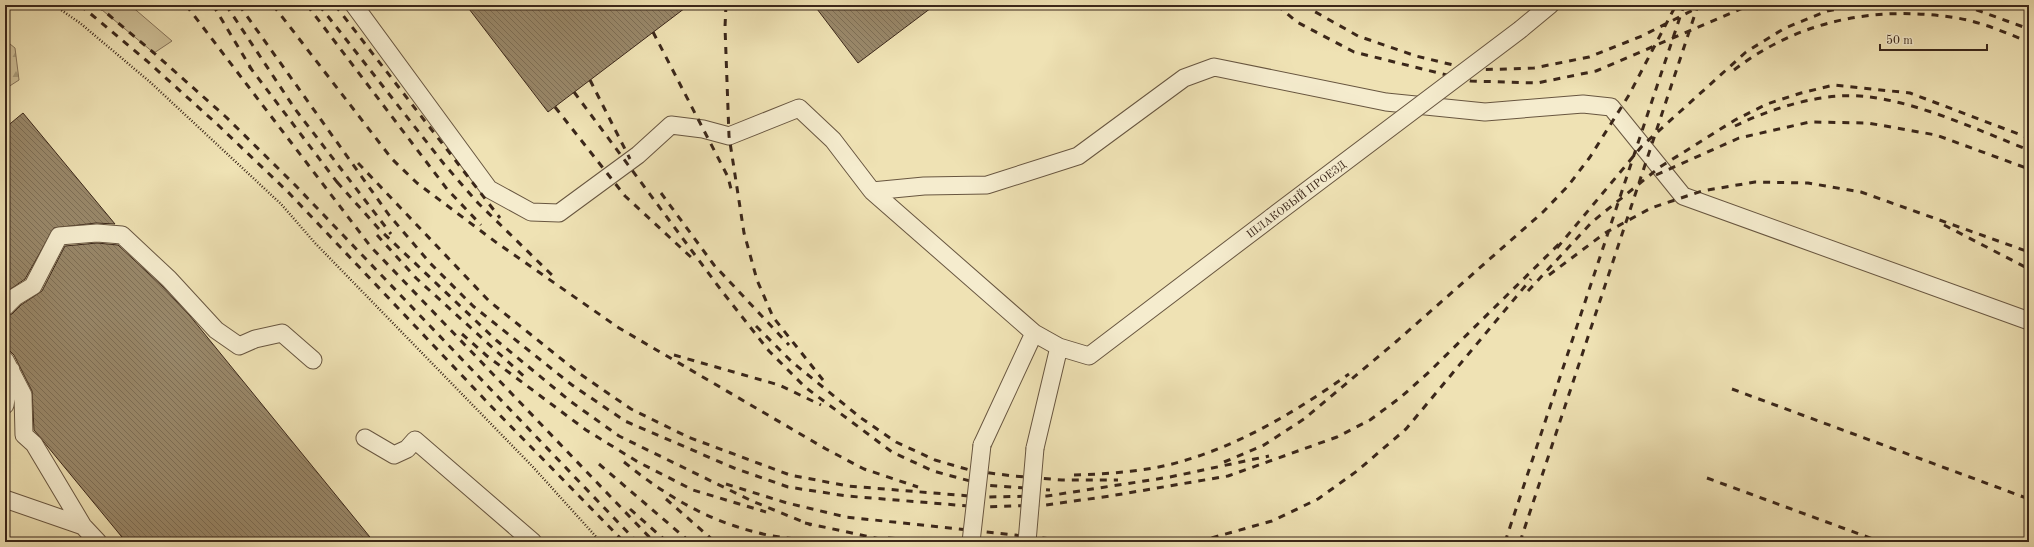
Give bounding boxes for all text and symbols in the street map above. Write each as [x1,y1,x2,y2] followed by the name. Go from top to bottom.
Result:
[1880,26,1987,52] scale bar
[1886,34,1913,47] text: 50 m
[1244,158,1349,241] street label: ШЛАКОВЫЙ ПРОЕЗД

